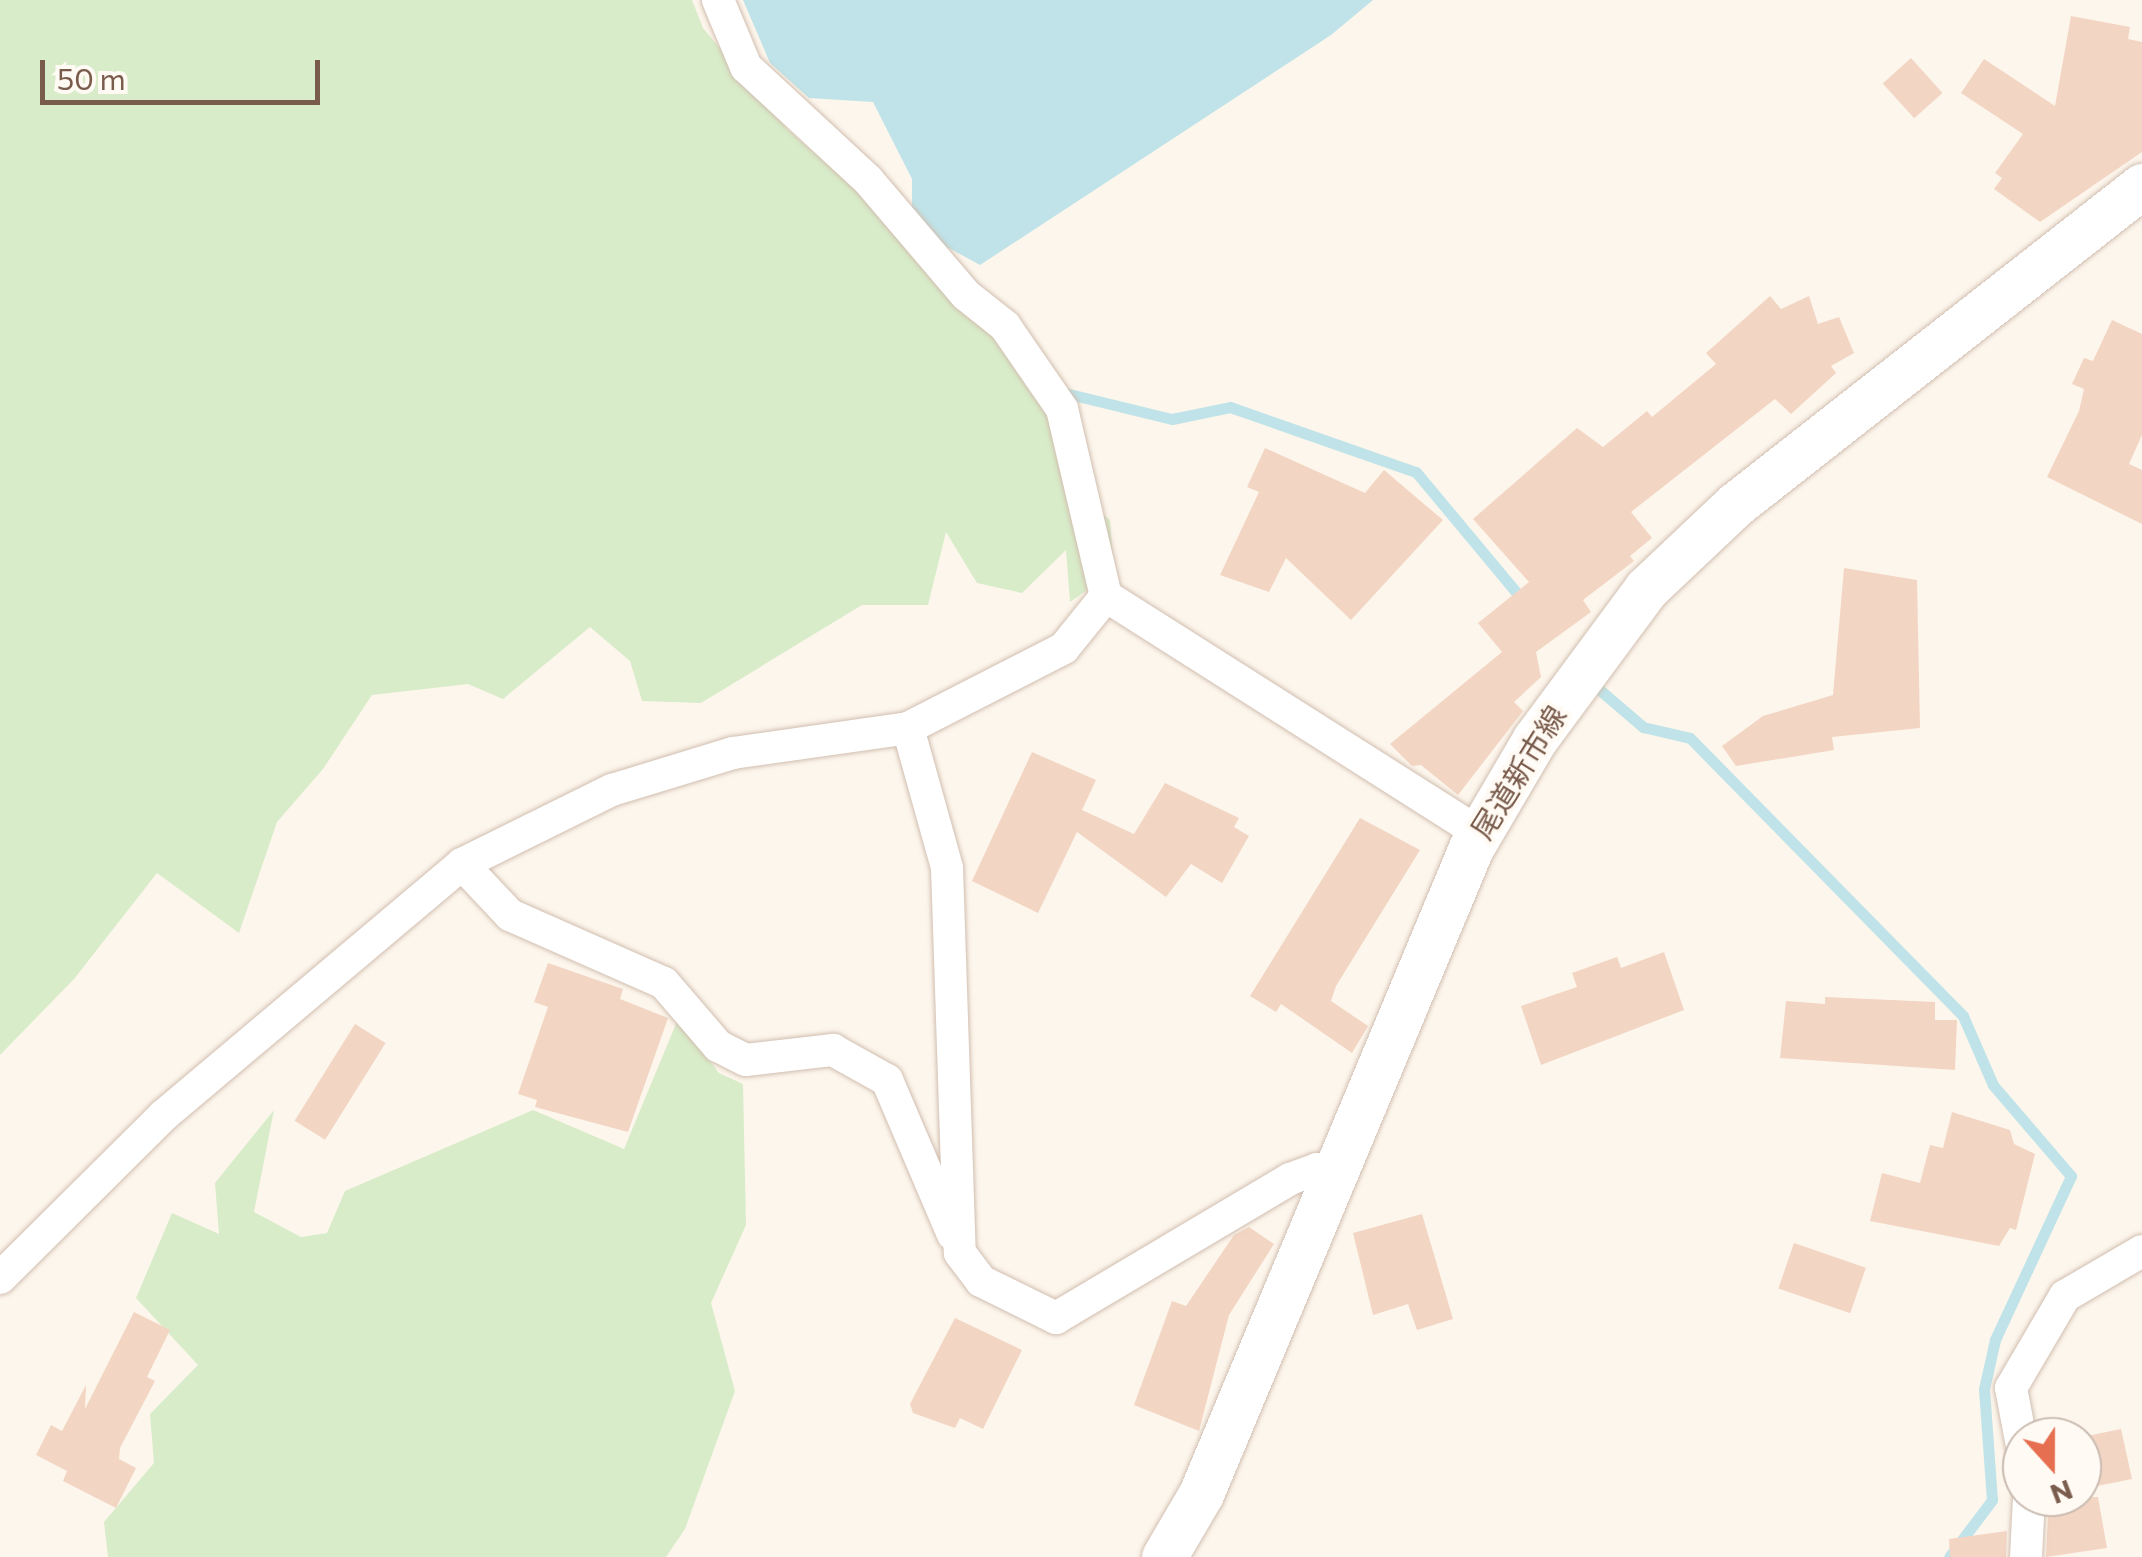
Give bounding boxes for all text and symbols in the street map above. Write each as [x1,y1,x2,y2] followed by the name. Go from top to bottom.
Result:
[45,40,325,102] scale bar
[57,59,126,96] text: 50 m
[1463,699,1573,845] street label: 尾道新市線
[2002,1417,2102,1517] north arrow
[2046,1474,2078,1513] text: N

